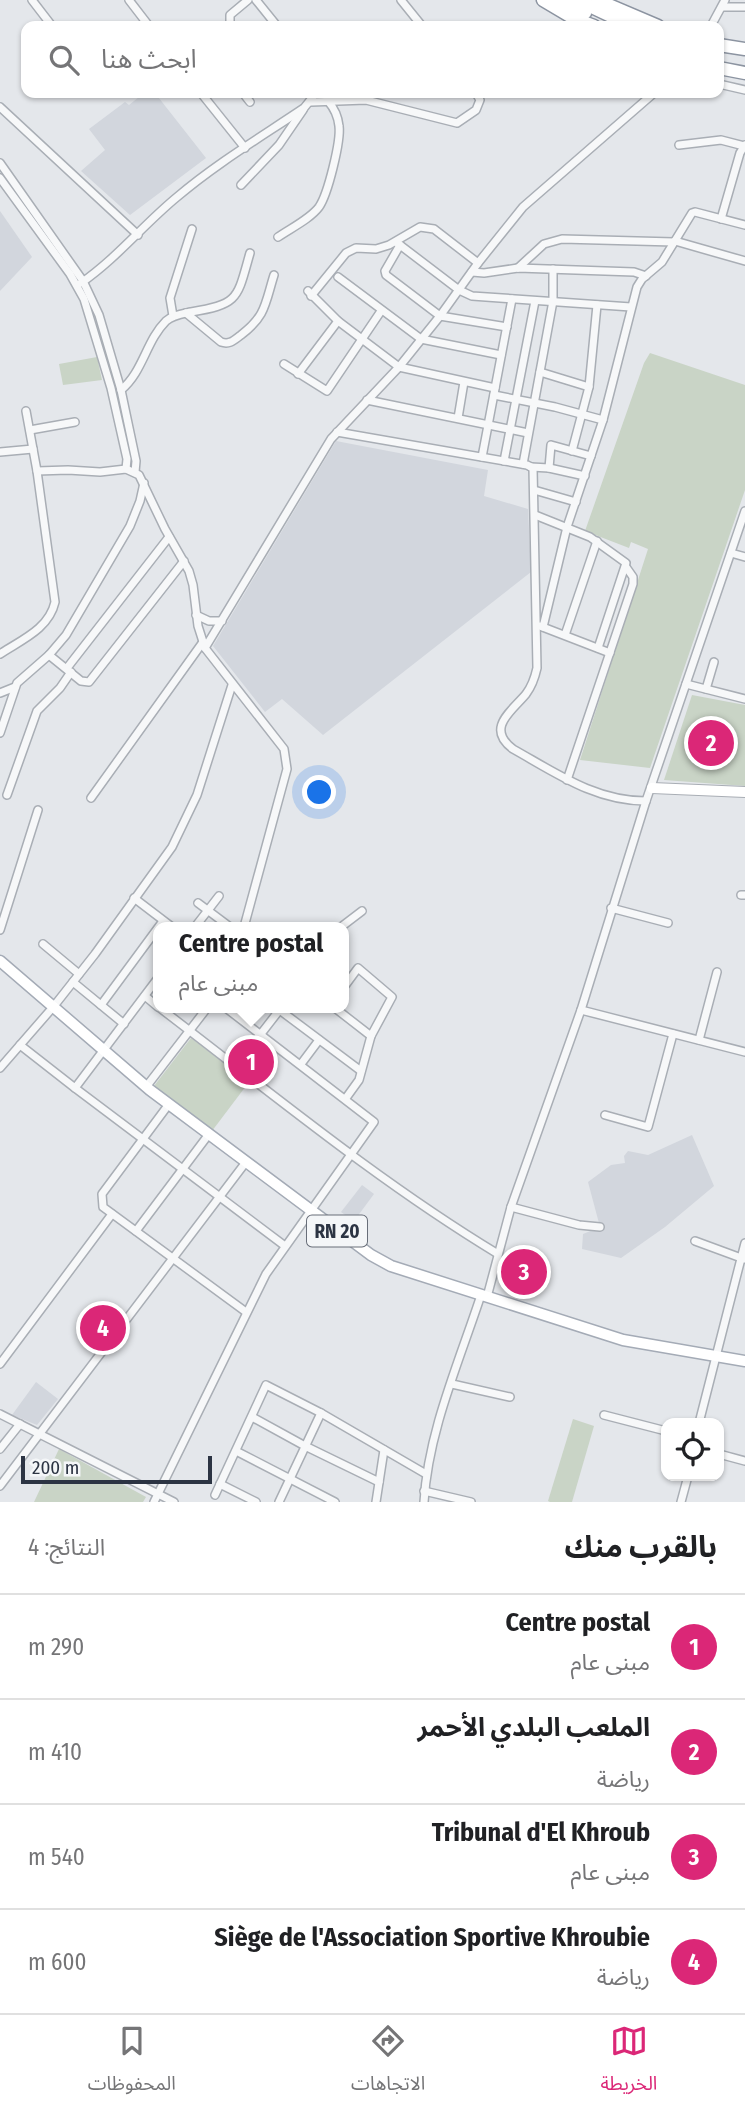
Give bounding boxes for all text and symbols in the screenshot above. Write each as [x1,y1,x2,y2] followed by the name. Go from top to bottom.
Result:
[21,21,724,98] search box
[45,41,83,79] icon: search
[101,44,197,75] text: ابحث هنا
[688,717,734,769] pin: 2
[302,775,336,809] your location
[153,922,349,1013] popup
[179,928,323,959] text: Centre postal
[179,969,258,997] text: مبنى عام
[228,1036,274,1088] pin: 1
[307,1216,367,1246] road number: RN 20
[501,1246,547,1298] pin: 3
[80,1302,126,1354] pin: 4
[661,1418,724,1481] map controls
[661,1418,724,1481] button: locate
[21,1453,212,1485] scale bar
[32,1456,79,1479] text: 200 m
[565,1529,717,1565] text: بالقرب منك
[28,1533,105,1561] text: النتائج: 4
[506,1607,650,1638] text: Centre postal
[28,1633,84,1661] text: 290 m
[689,1633,699,1661] text: 1
[570,1648,650,1676] text: مبنى عام
[417,1712,650,1743] text: الملعب البلدي الأحمر
[28,1738,82,1766] text: 410 m
[689,1738,699,1766] text: 2
[597,1765,650,1793] text: رياضة
[432,1817,650,1848] text: Tribunal d'El Khroub
[28,1843,85,1871] text: 540 m
[689,1843,699,1871] text: 3
[570,1858,650,1886] text: مبنى عام
[214,1922,650,1953] text: Siège de l'Association Sportive Khroubie
[28,1948,86,1976] text: 600 m
[688,1948,700,1976] text: 4
[597,1963,650,1991] text: رياضة
[88,2022,176,2104] tab: المحفوظات
[351,2022,425,2104] tab: الاتجاهات
[600,2022,657,2104] tab: الخريطة

